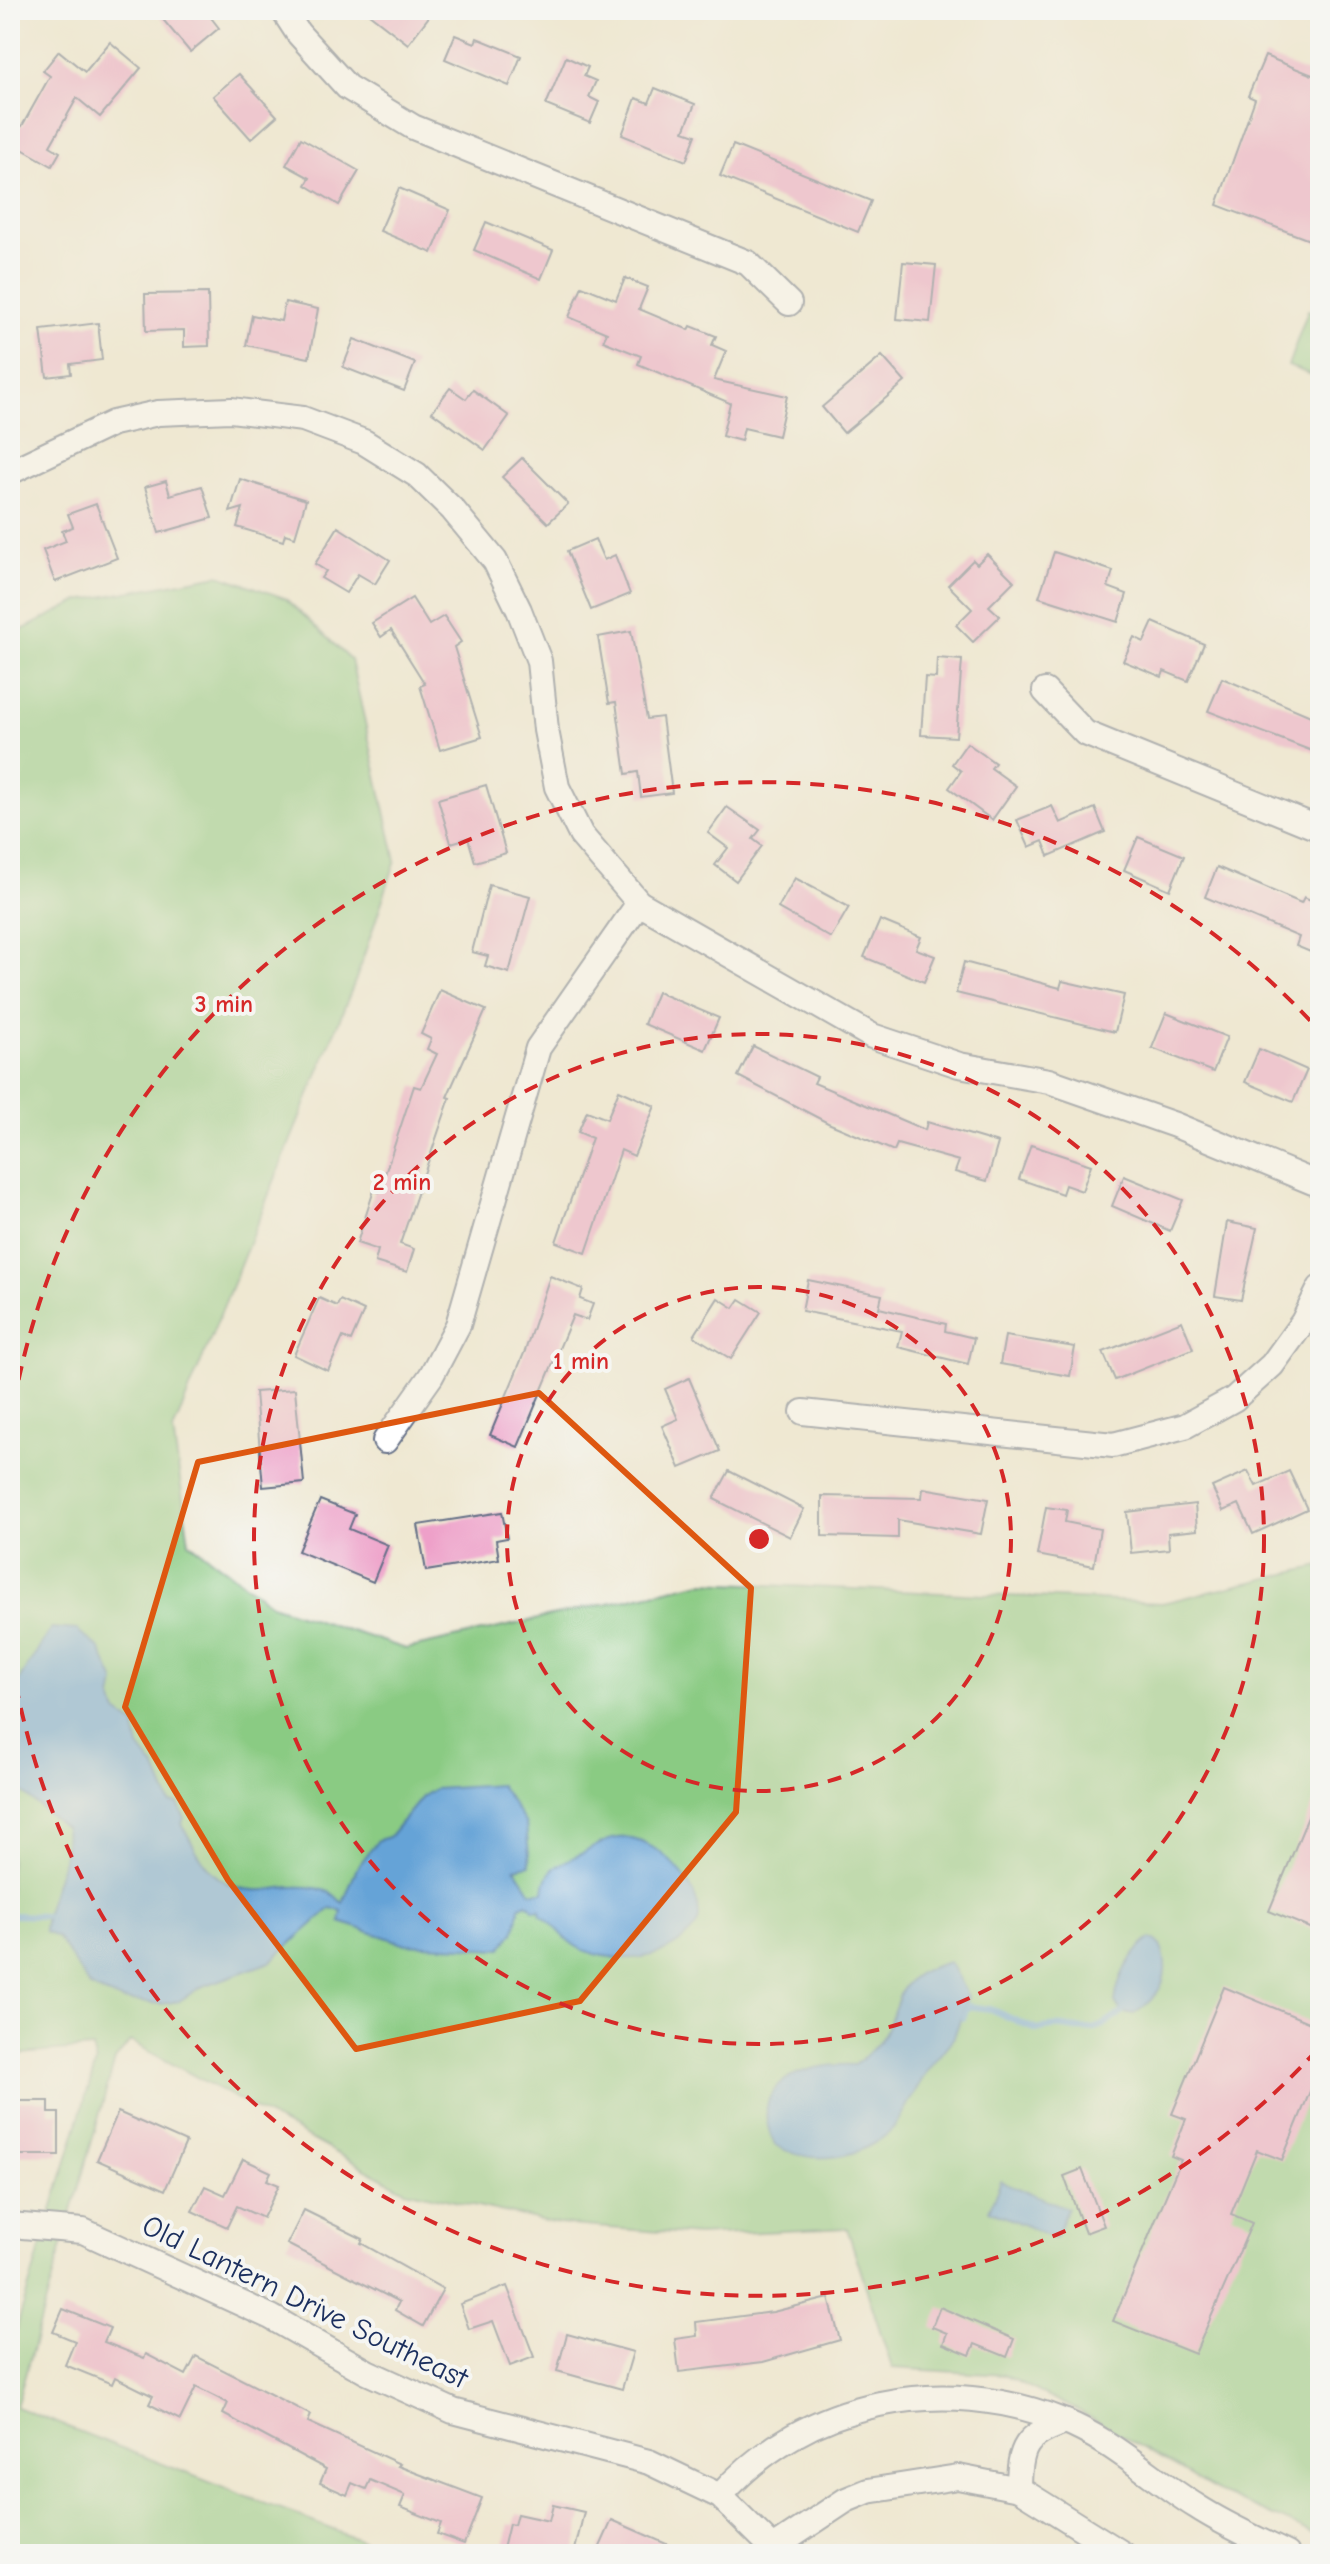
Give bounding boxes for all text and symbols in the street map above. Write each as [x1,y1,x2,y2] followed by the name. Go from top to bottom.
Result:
[195,990,253,1018] text: 3 min
[373,1168,431,1196] text: 2 min
[553,1347,609,1375] text: 1 min
[745,1525,773,1553] centre of rings
[136,2208,475,2397] street label: Old Lantern Drive Southeast

